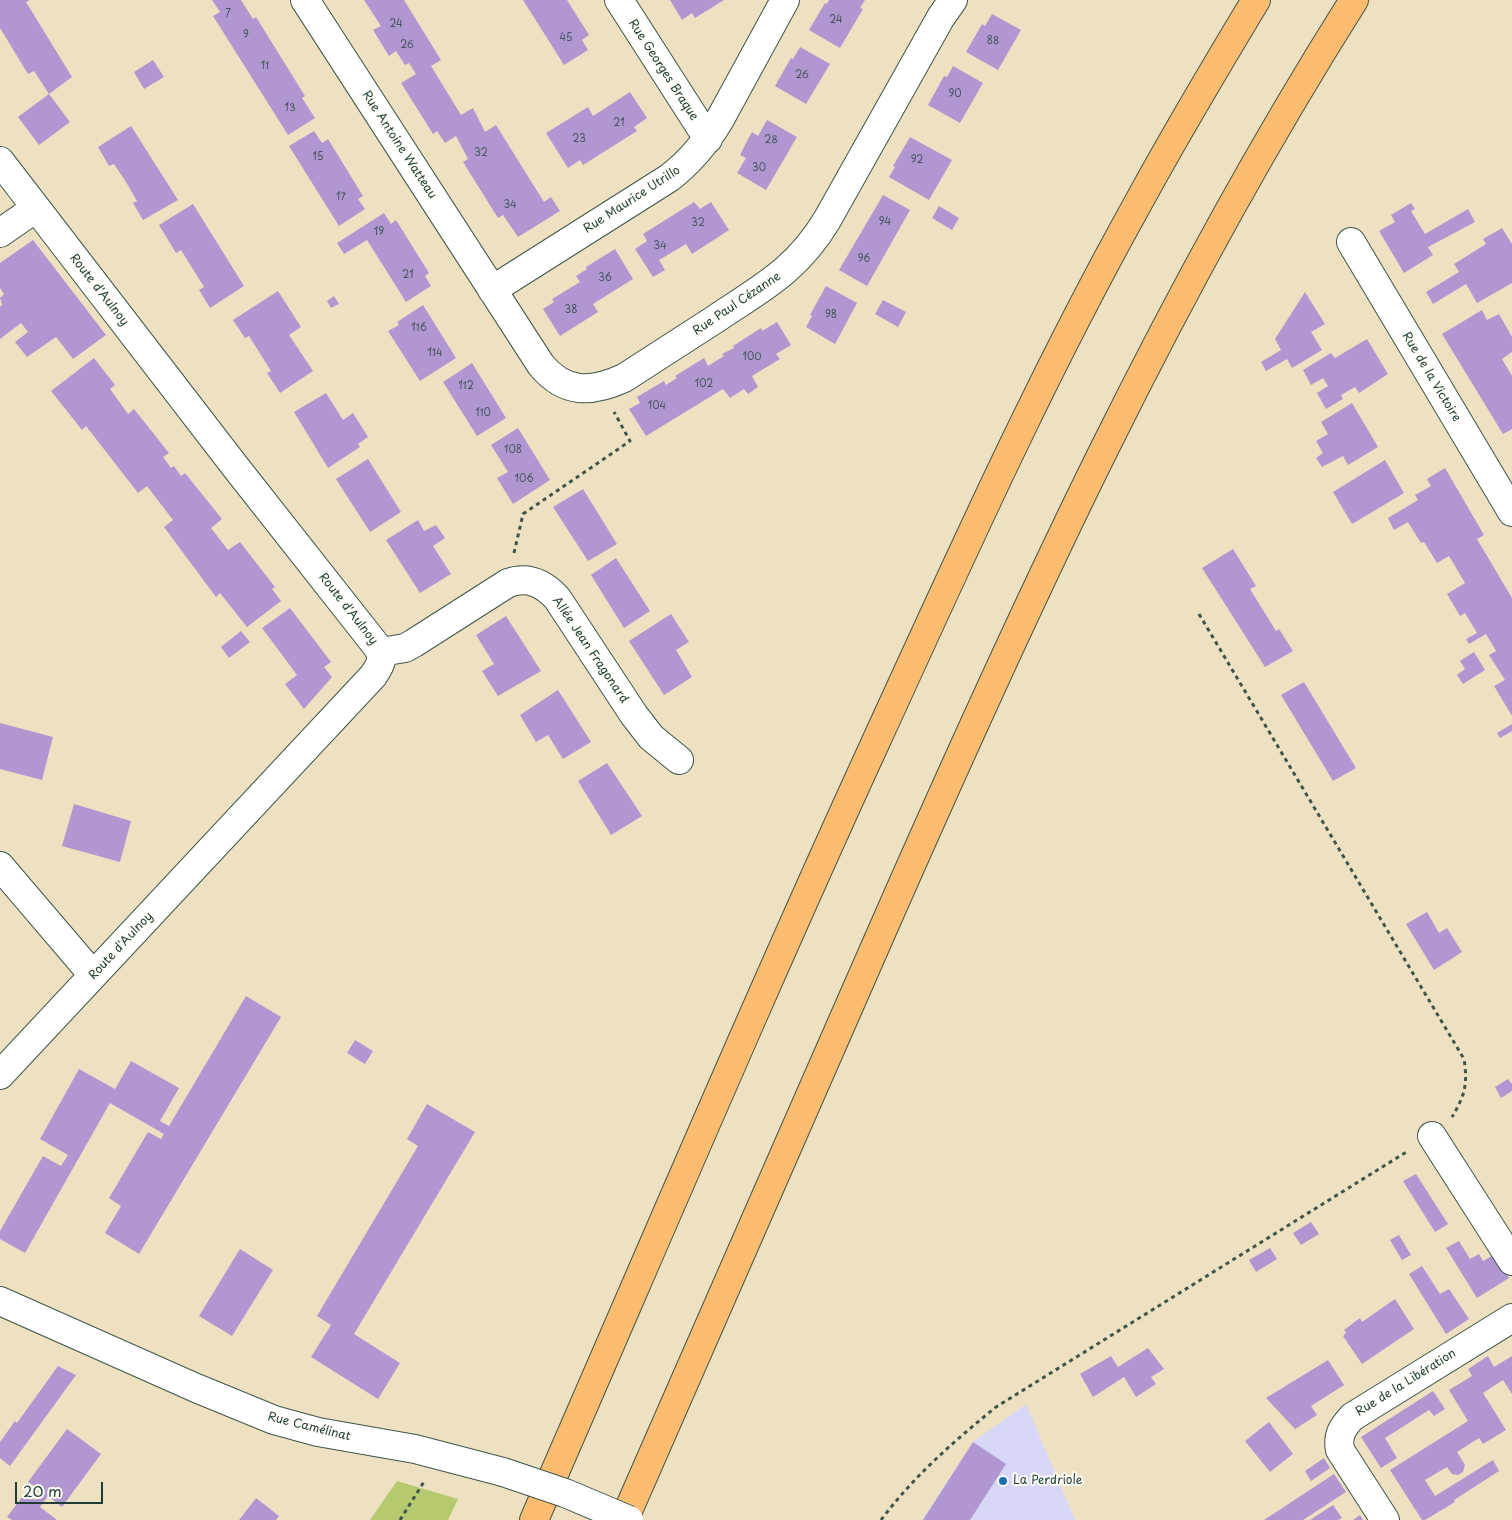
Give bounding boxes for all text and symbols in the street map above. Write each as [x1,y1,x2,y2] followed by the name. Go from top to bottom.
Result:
[225,8,231,20] house number: 7
[829,14,843,26] house number: 24
[625,17,701,123] street label: Rue Georges Braque
[389,18,403,30] house number: 24
[243,29,249,41] house number: 9
[560,32,572,44] house number: 45
[987,35,999,47] house number: 88
[400,39,414,51] house number: 26
[261,60,269,72] house number: 11
[795,69,809,81] house number: 26
[359,88,439,202] street label: Rue Antoine Watteau
[948,88,962,100] house number: 90
[284,102,296,114] house number: 13
[613,117,625,129] house number: 21
[572,133,586,145] house number: 23
[764,134,778,146] house number: 28
[474,147,488,159] house number: 32
[313,151,323,163] house number: 15
[911,154,923,166] house number: 92
[752,162,766,174] house number: 30
[581,163,683,237] street label: Rue Maurice Utrillo
[336,191,346,203] house number: 17
[503,199,517,211] house number: 34
[879,216,891,228] house number: 94
[691,217,705,229] house number: 32
[374,226,384,238] house number: 19
[653,240,667,252] house number: 34
[66,251,132,329] street label: Route d'Aulnoy
[858,253,870,265] house number: 96
[402,269,414,281] house number: 21
[690,269,784,339] street label: Rue Paul Cézanne
[598,272,612,284] house number: 36
[565,304,577,316] house number: 38
[825,309,837,321] house number: 98
[411,322,427,334] house number: 116
[1399,330,1463,424] street label: Rue de la Victoire
[428,347,442,359] house number: 114
[742,351,762,363] house number: 100
[695,378,713,390] house number: 102
[458,380,474,392] house number: 112
[648,400,666,412] house number: 104
[475,407,491,419] house number: 110
[504,444,522,456] house number: 108
[515,473,533,485] house number: 106
[315,570,381,648] street label: Route d'Aulnoy
[549,594,631,706] street label: Allée Jean Fragonard
[86,909,156,983] street label: Route d'Aulnoy
[1353,1346,1459,1420] street label: Rue de la Libération
[266,1410,352,1444] street label: Rue Camélinat
[18,1472,105,1504] scale bar
[1013,1474,1083,1488] place label: La Perdriole
[997,1475,1009,1487] marker: La Perdriole
[23,1479,62,1502] text: 20 m

